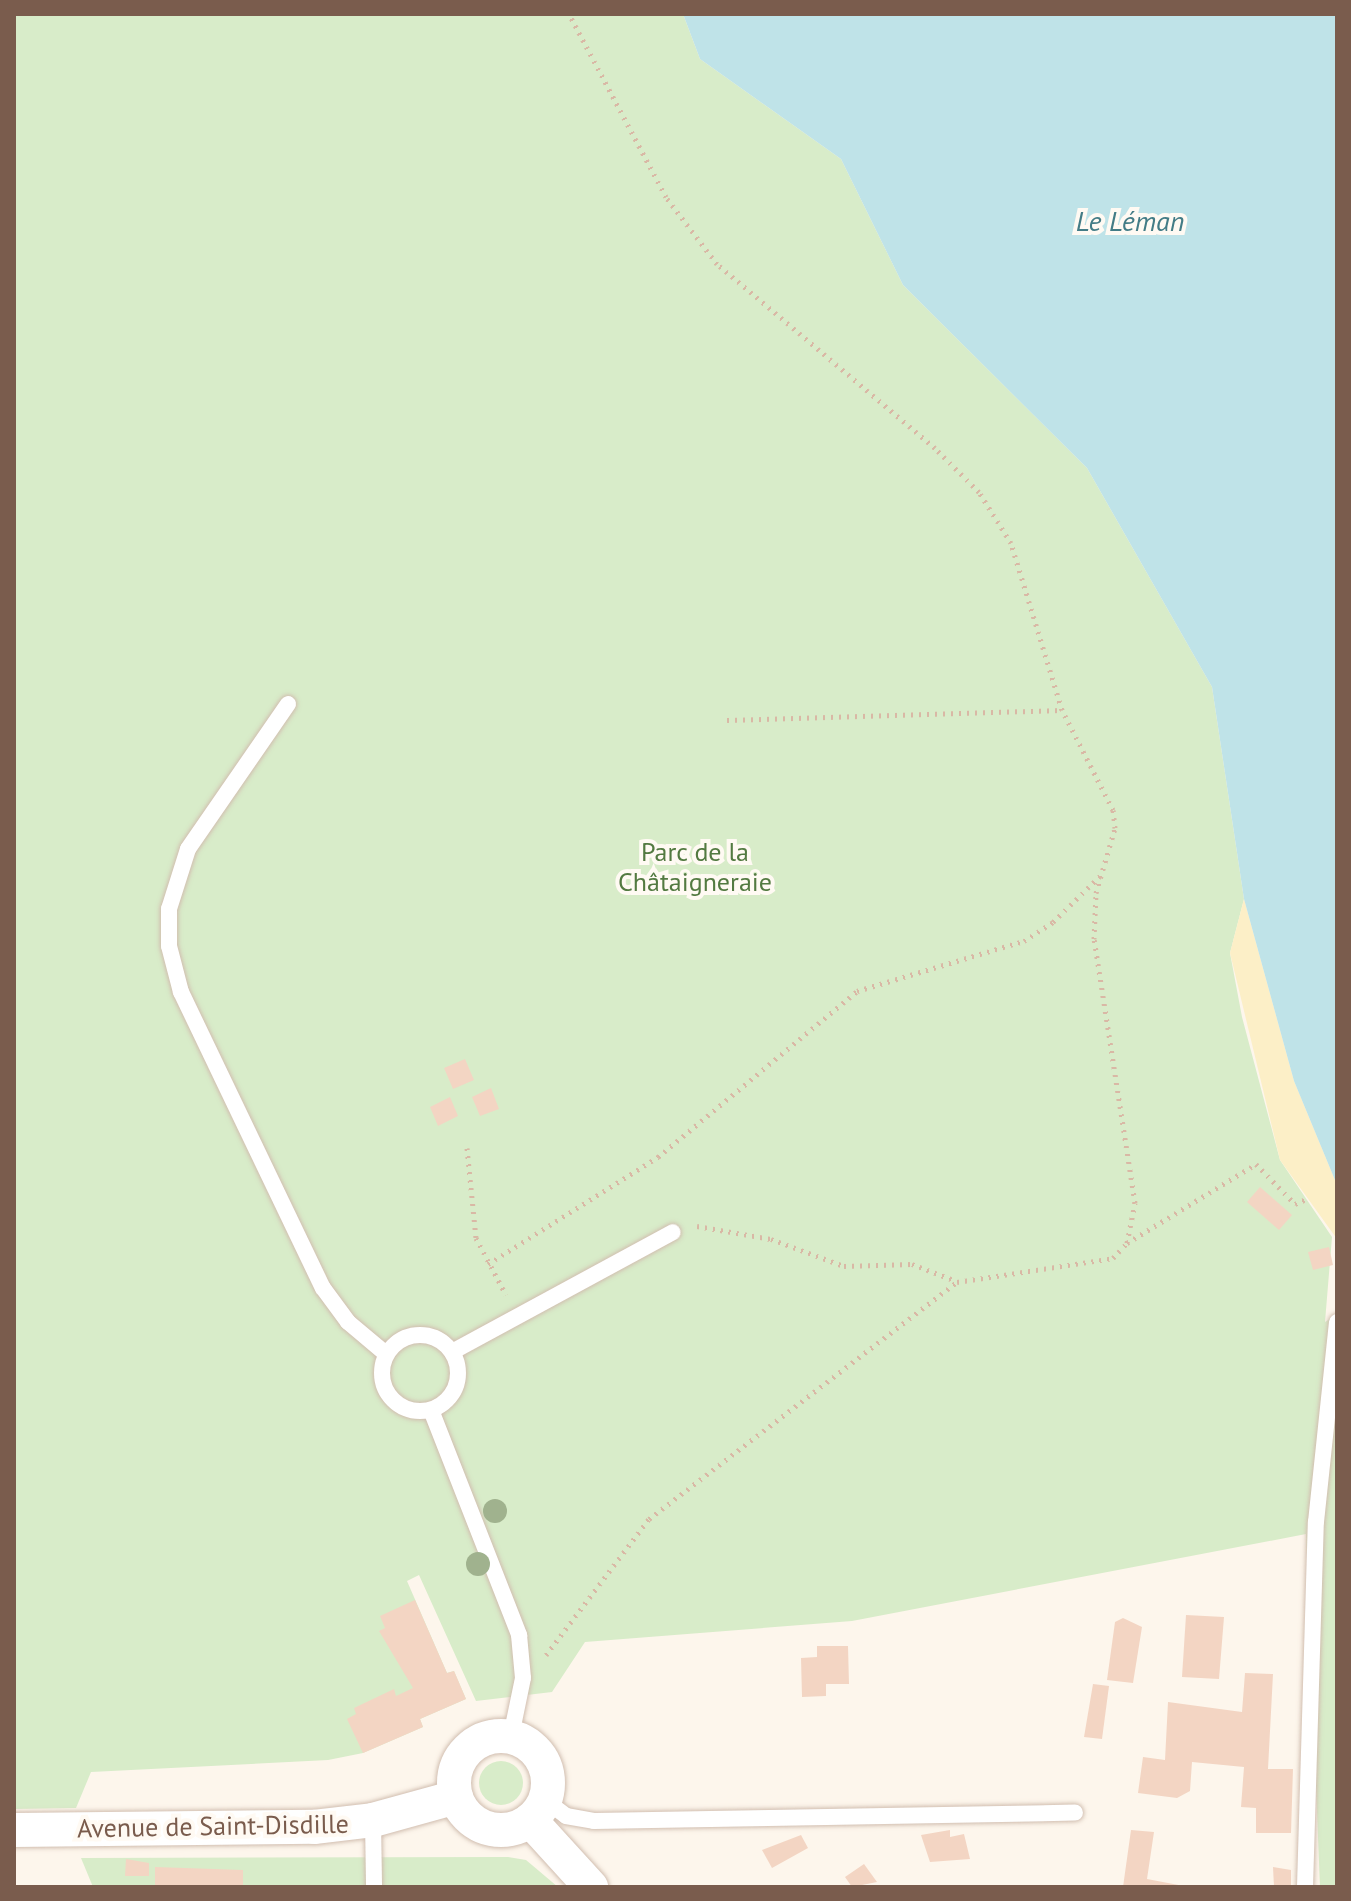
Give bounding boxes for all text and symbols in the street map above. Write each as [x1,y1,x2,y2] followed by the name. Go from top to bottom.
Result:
[1076,204,1184,238] water label: Le Léman
[618,836,772,898] park label: Parc de la Châtaigneraie
[77,1808,349,1844] street label: Avenue de Saint-Disdille

